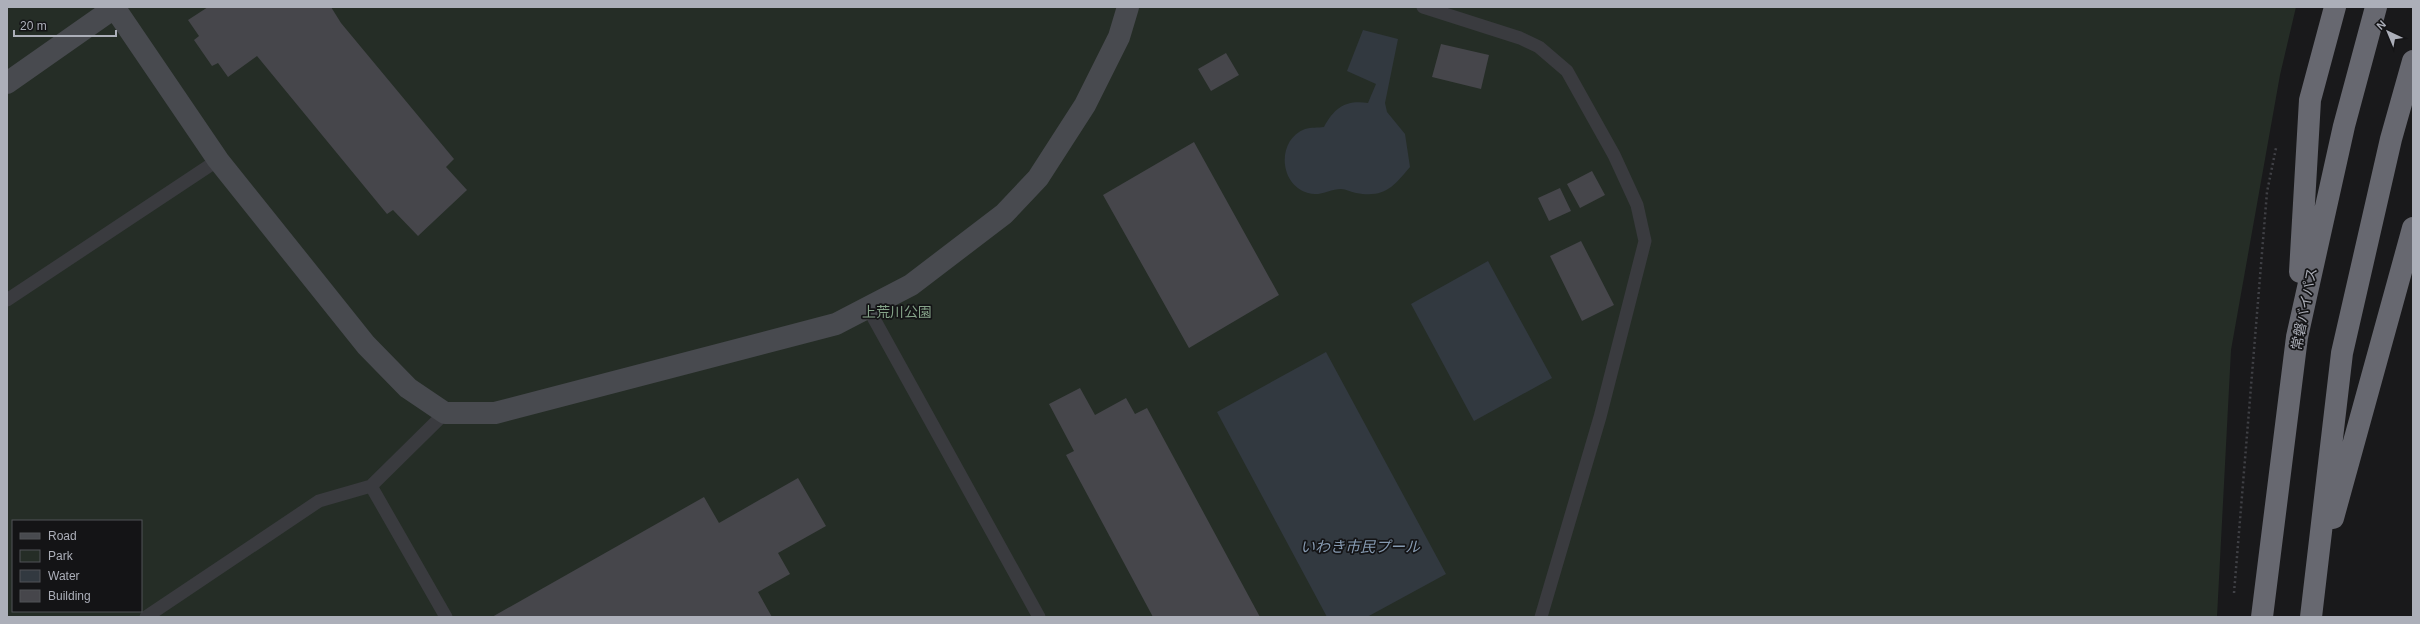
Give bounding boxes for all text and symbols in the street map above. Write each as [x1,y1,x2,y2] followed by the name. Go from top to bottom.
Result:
[14,12,116,38] scale bar
[2368,12,2408,52] north arrow
[2374,18,2388,32] text: N
[20,19,47,33] text: 20 m
[2288,266,2320,352] street label: 常磐バイパス
[862,304,932,320] park label: 上荒川公園
[12,520,142,612] legend
[48,529,77,543] text: Road
[1300,538,1421,555] water label: いわき市民プール
[48,549,74,563] text: Park
[48,569,80,583] text: Water
[48,589,91,603] text: Building

